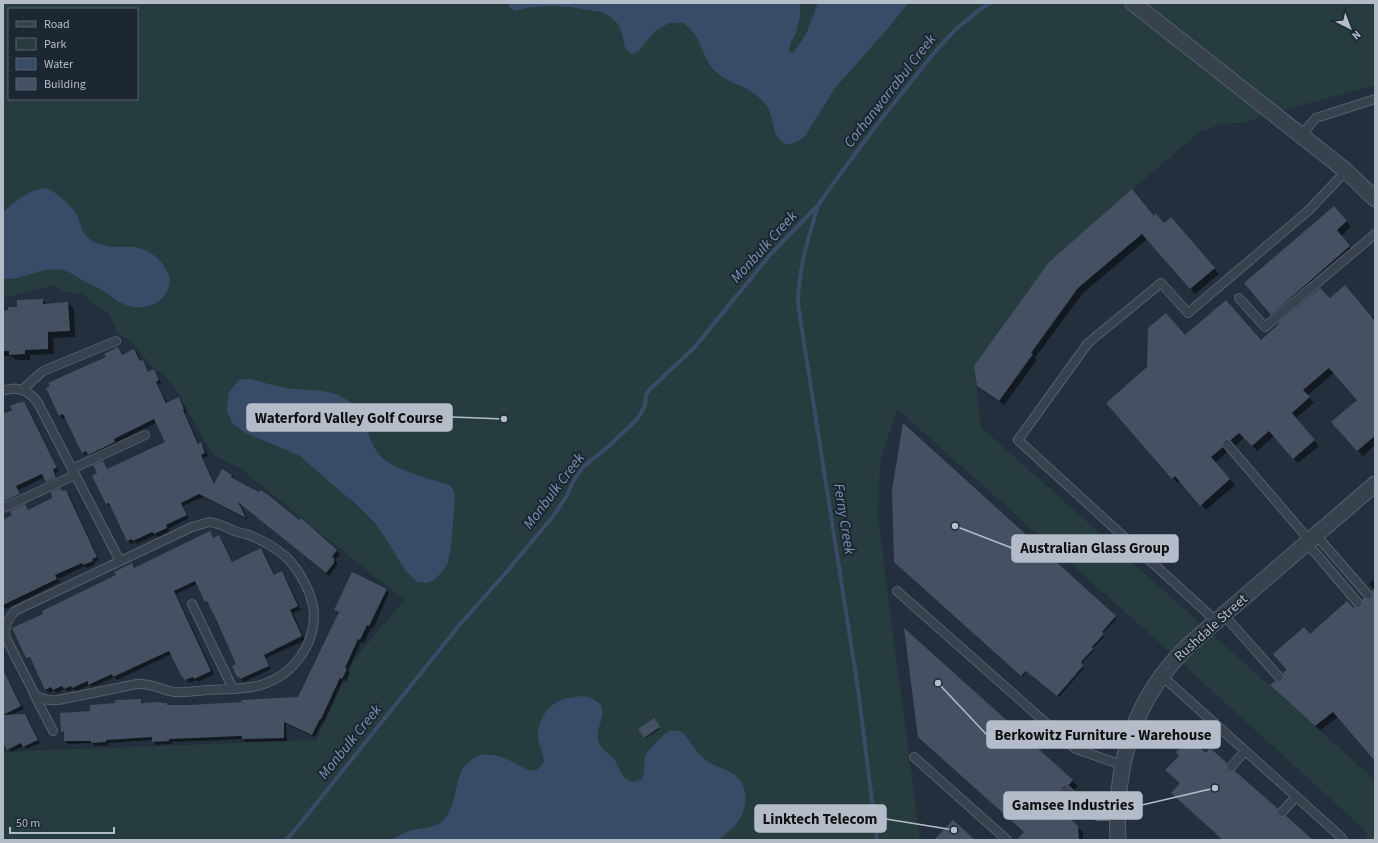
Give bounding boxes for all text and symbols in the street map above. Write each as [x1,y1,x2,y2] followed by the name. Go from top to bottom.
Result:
[8,8,138,100] legend
[1330,8,1370,48] north arrow
[44,16,70,33] text: Road
[1349,27,1364,43] text: N
[839,29,942,152] water label: Corhanwarrabul Creek
[44,36,66,53] text: Park
[44,56,74,73] text: Water
[44,76,86,93] text: Building
[726,206,803,288] water label: Monbulk Creek
[247,404,452,431] callout: Waterford Valley Golf Course
[255,408,443,429] text: Waterford Valley Golf Course
[518,448,590,534] water label: Monbulk Creek
[828,482,860,557] water label: Ferny Creek
[1012,535,1178,562] callout: Australian Glass Group
[1019,538,1170,559] text: Australian Glass Group
[1170,590,1252,666] street label: Rushdale Street
[313,699,387,784] water label: Monbulk Creek
[987,721,1220,748] callout: Berkowitz Furniture - Warehouse
[994,725,1212,746] text: Berkowitz Furniture - Warehouse
[1004,792,1142,819] callout: Gamsee Industries
[1012,795,1135,816] text: Gamsee Industries
[755,805,886,832] callout: Linktech Telecom
[10,809,114,835] scale bar
[763,809,877,830] text: Linktech Telecom
[16,815,40,832] text: 50 m

